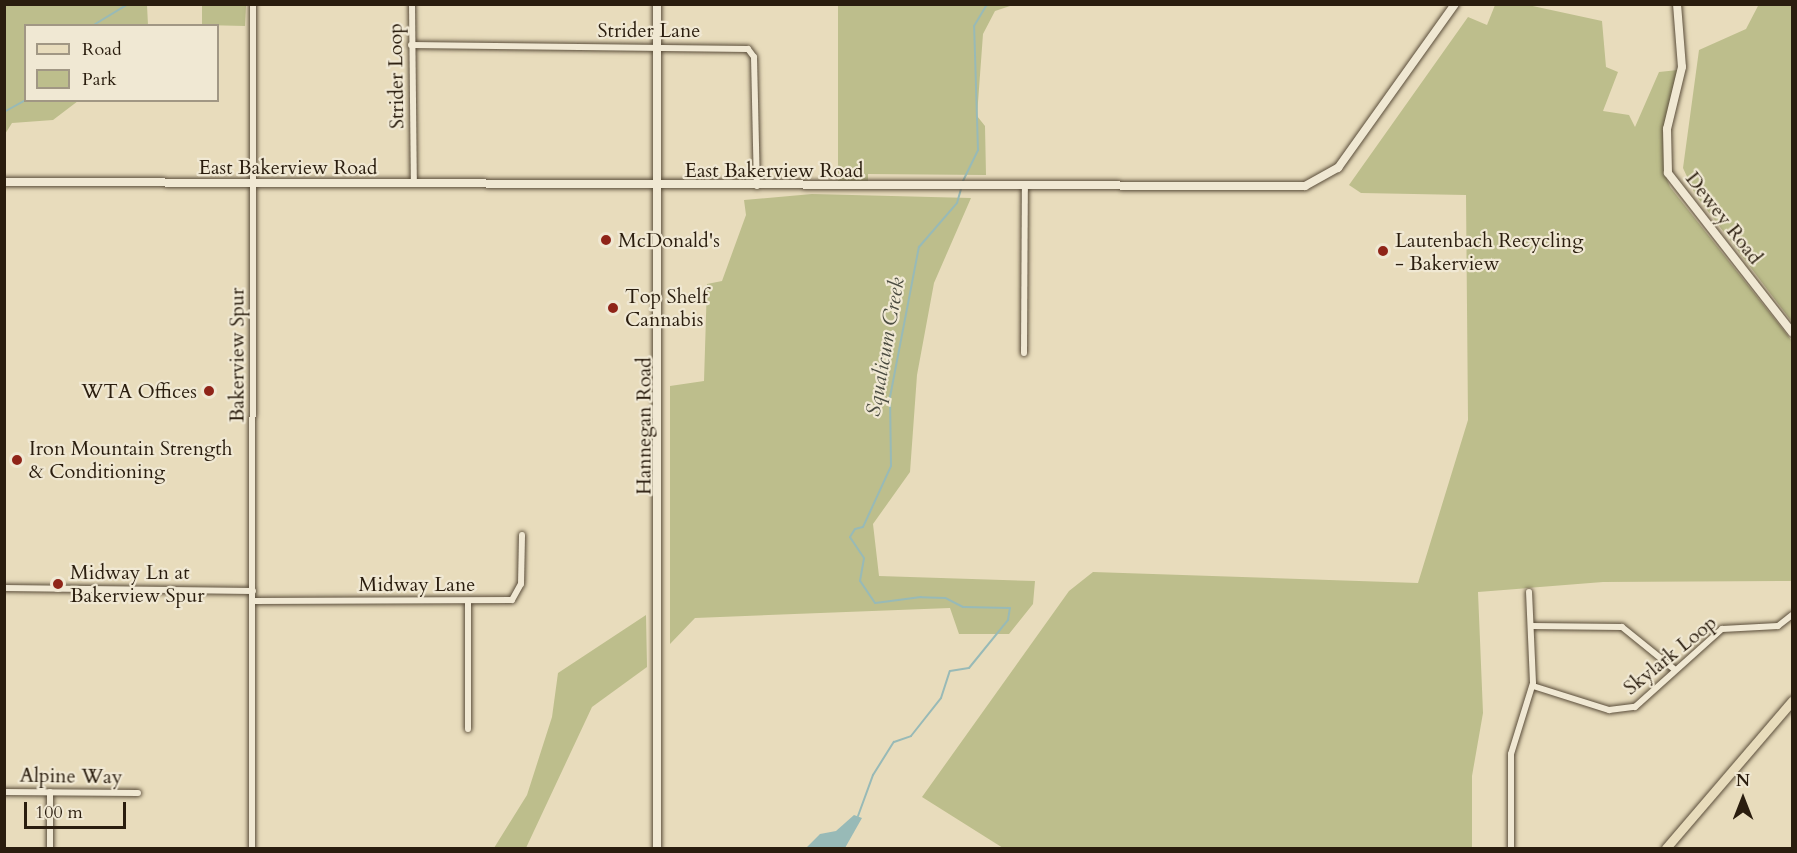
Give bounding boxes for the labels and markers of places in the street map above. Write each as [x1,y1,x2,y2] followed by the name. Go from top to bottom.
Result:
[618,228,720,252] place label: McDonald's
[1395,228,1583,275] place label: Lautenbach Recycling - Bakerview
[599,233,613,247] marker: McDonald's
[1376,244,1390,258] marker: Lautenbach Recycling - Bakerview
[625,284,708,331] place label: Top Shelf Cannabis
[606,301,620,315] marker: Top Shelf Cannabis
[81,379,197,403] place label: WTA Offices
[202,384,216,398] marker: WTA Offices
[29,436,233,483] place label: Iron Mountain Strength & Conditioning
[10,453,24,467] marker: Iron Mountain Strength & Conditioning
[70,560,204,607] place label: Midway Ln at Bakerview Spur
[51,577,65,591] marker: Midway Ln at Bakerview Spur

